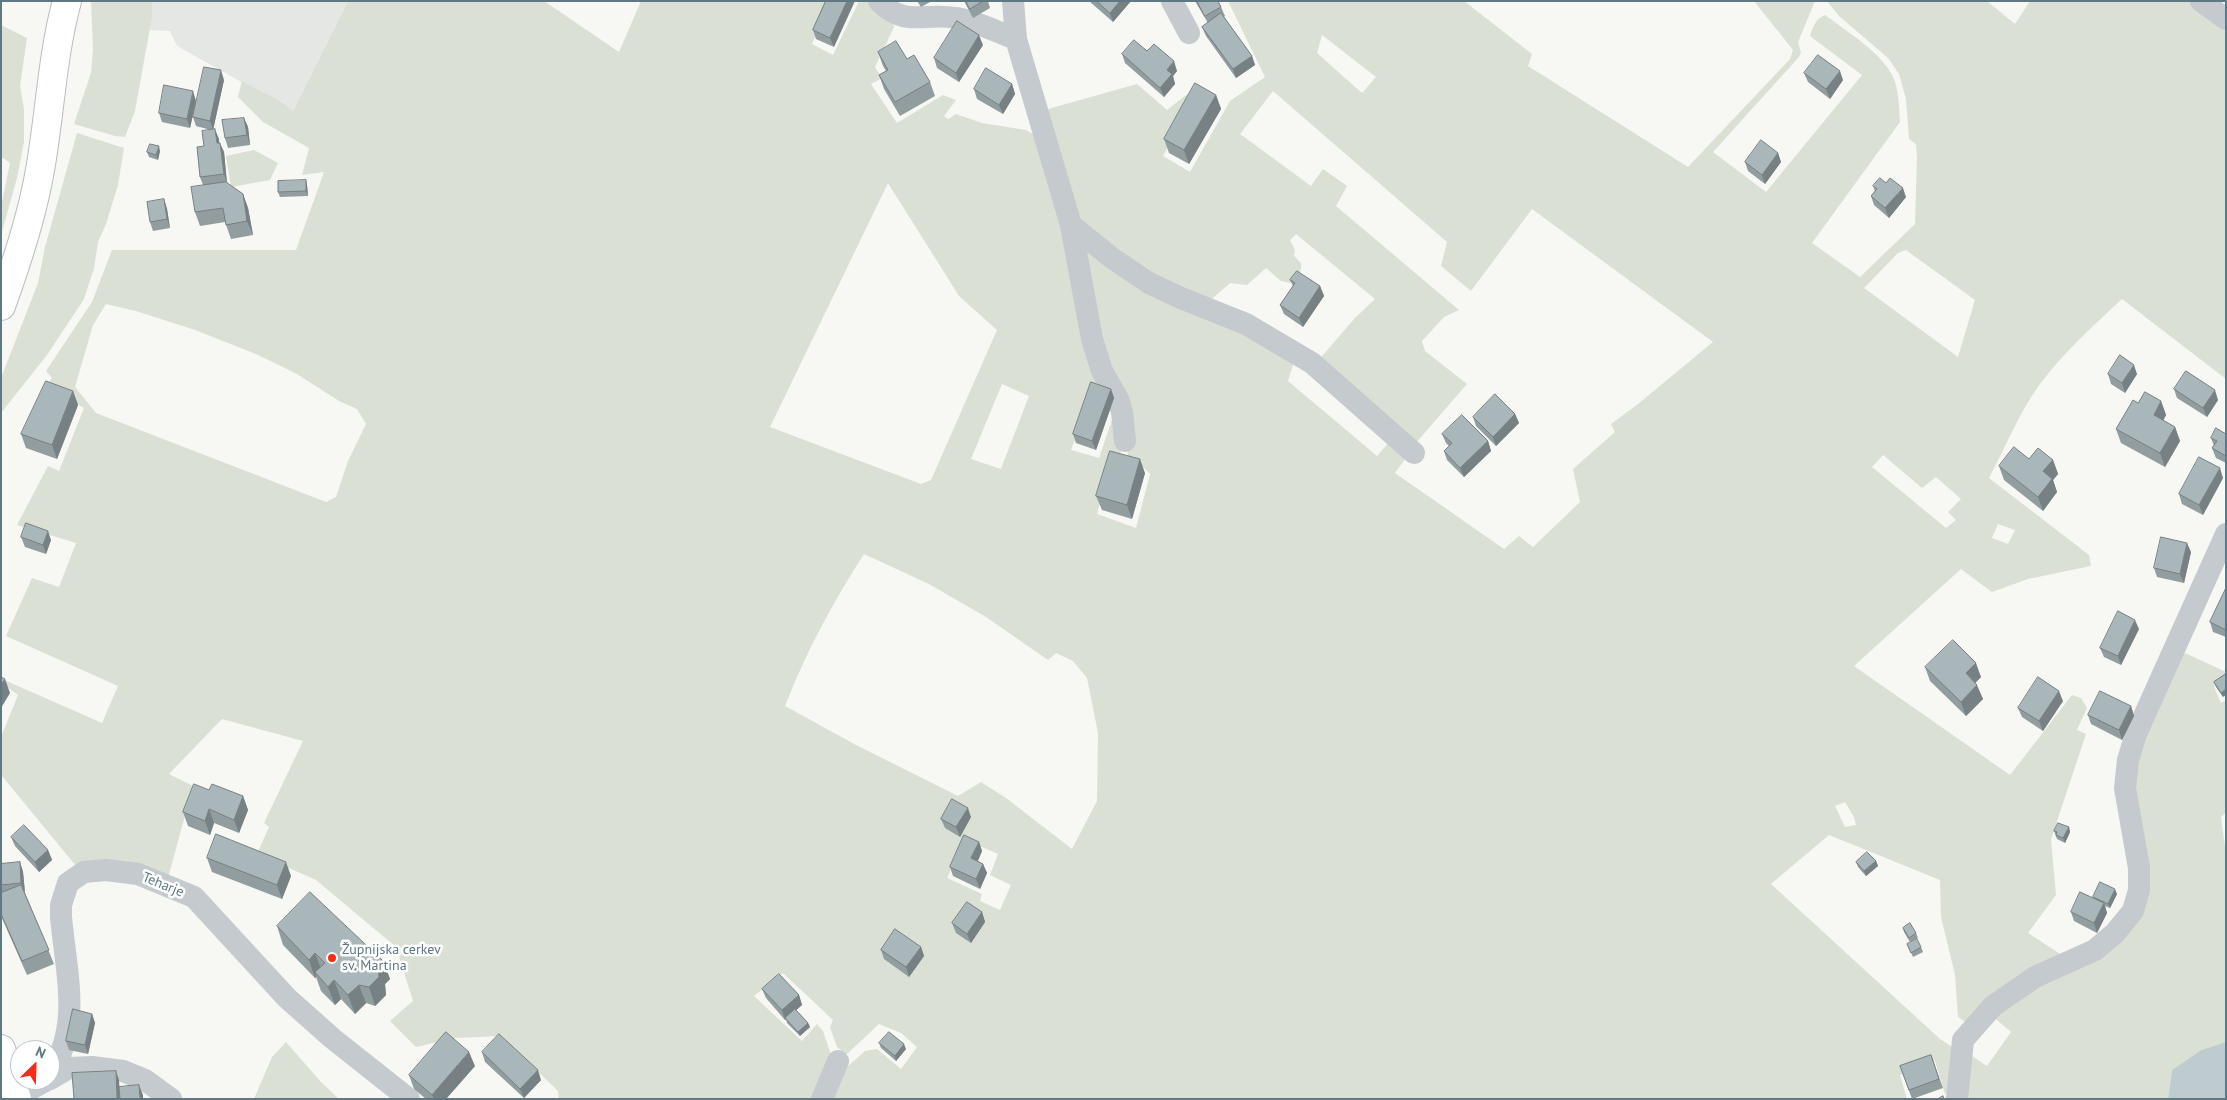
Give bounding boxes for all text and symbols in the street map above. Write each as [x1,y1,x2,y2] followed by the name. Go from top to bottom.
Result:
[140,869,186,901] street label: Teharje
[342,942,441,974] place label: Župnijska cerkev sv. Martina
[326,952,338,964] marker: Župnijska cerkev sv. Martina
[10,1040,60,1090] north arrow
[33,1042,49,1062] text: N

